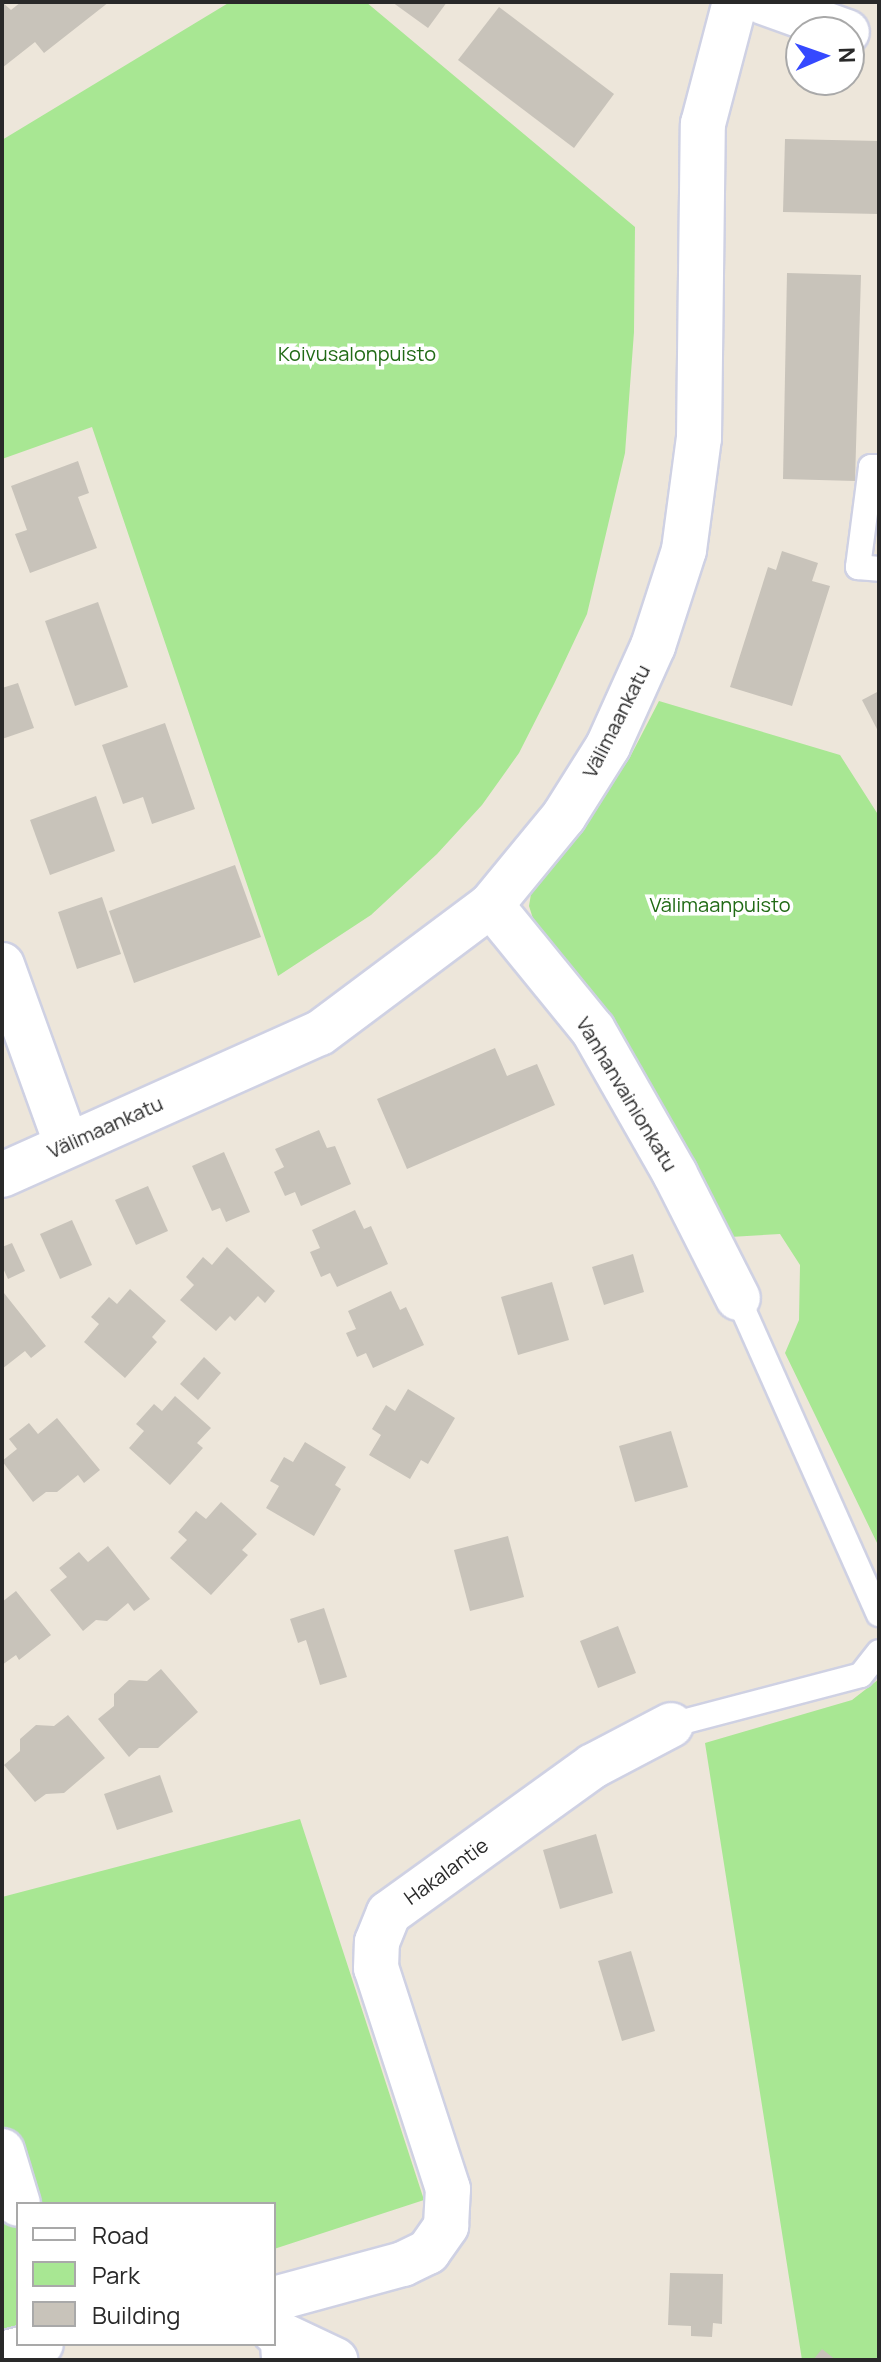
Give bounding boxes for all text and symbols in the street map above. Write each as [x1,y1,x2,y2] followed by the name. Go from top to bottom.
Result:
[785,16,865,96] north arrow
[832,47,862,64] text: N
[278,341,436,365] park label: Koivusalonpuisto
[577,660,655,782] street label: Välimaankatu
[649,892,791,916] park label: Välimaanpuisto
[572,1013,682,1175] street label: Vanhanvainionkatu
[44,1091,166,1163] street label: Välimaankatu
[399,1833,493,1909] street label: Hakalantie
[16,2202,276,2346] legend
[92,2218,149,2251] text: Road
[92,2258,140,2291] text: Park
[92,2298,180,2331] text: Building

